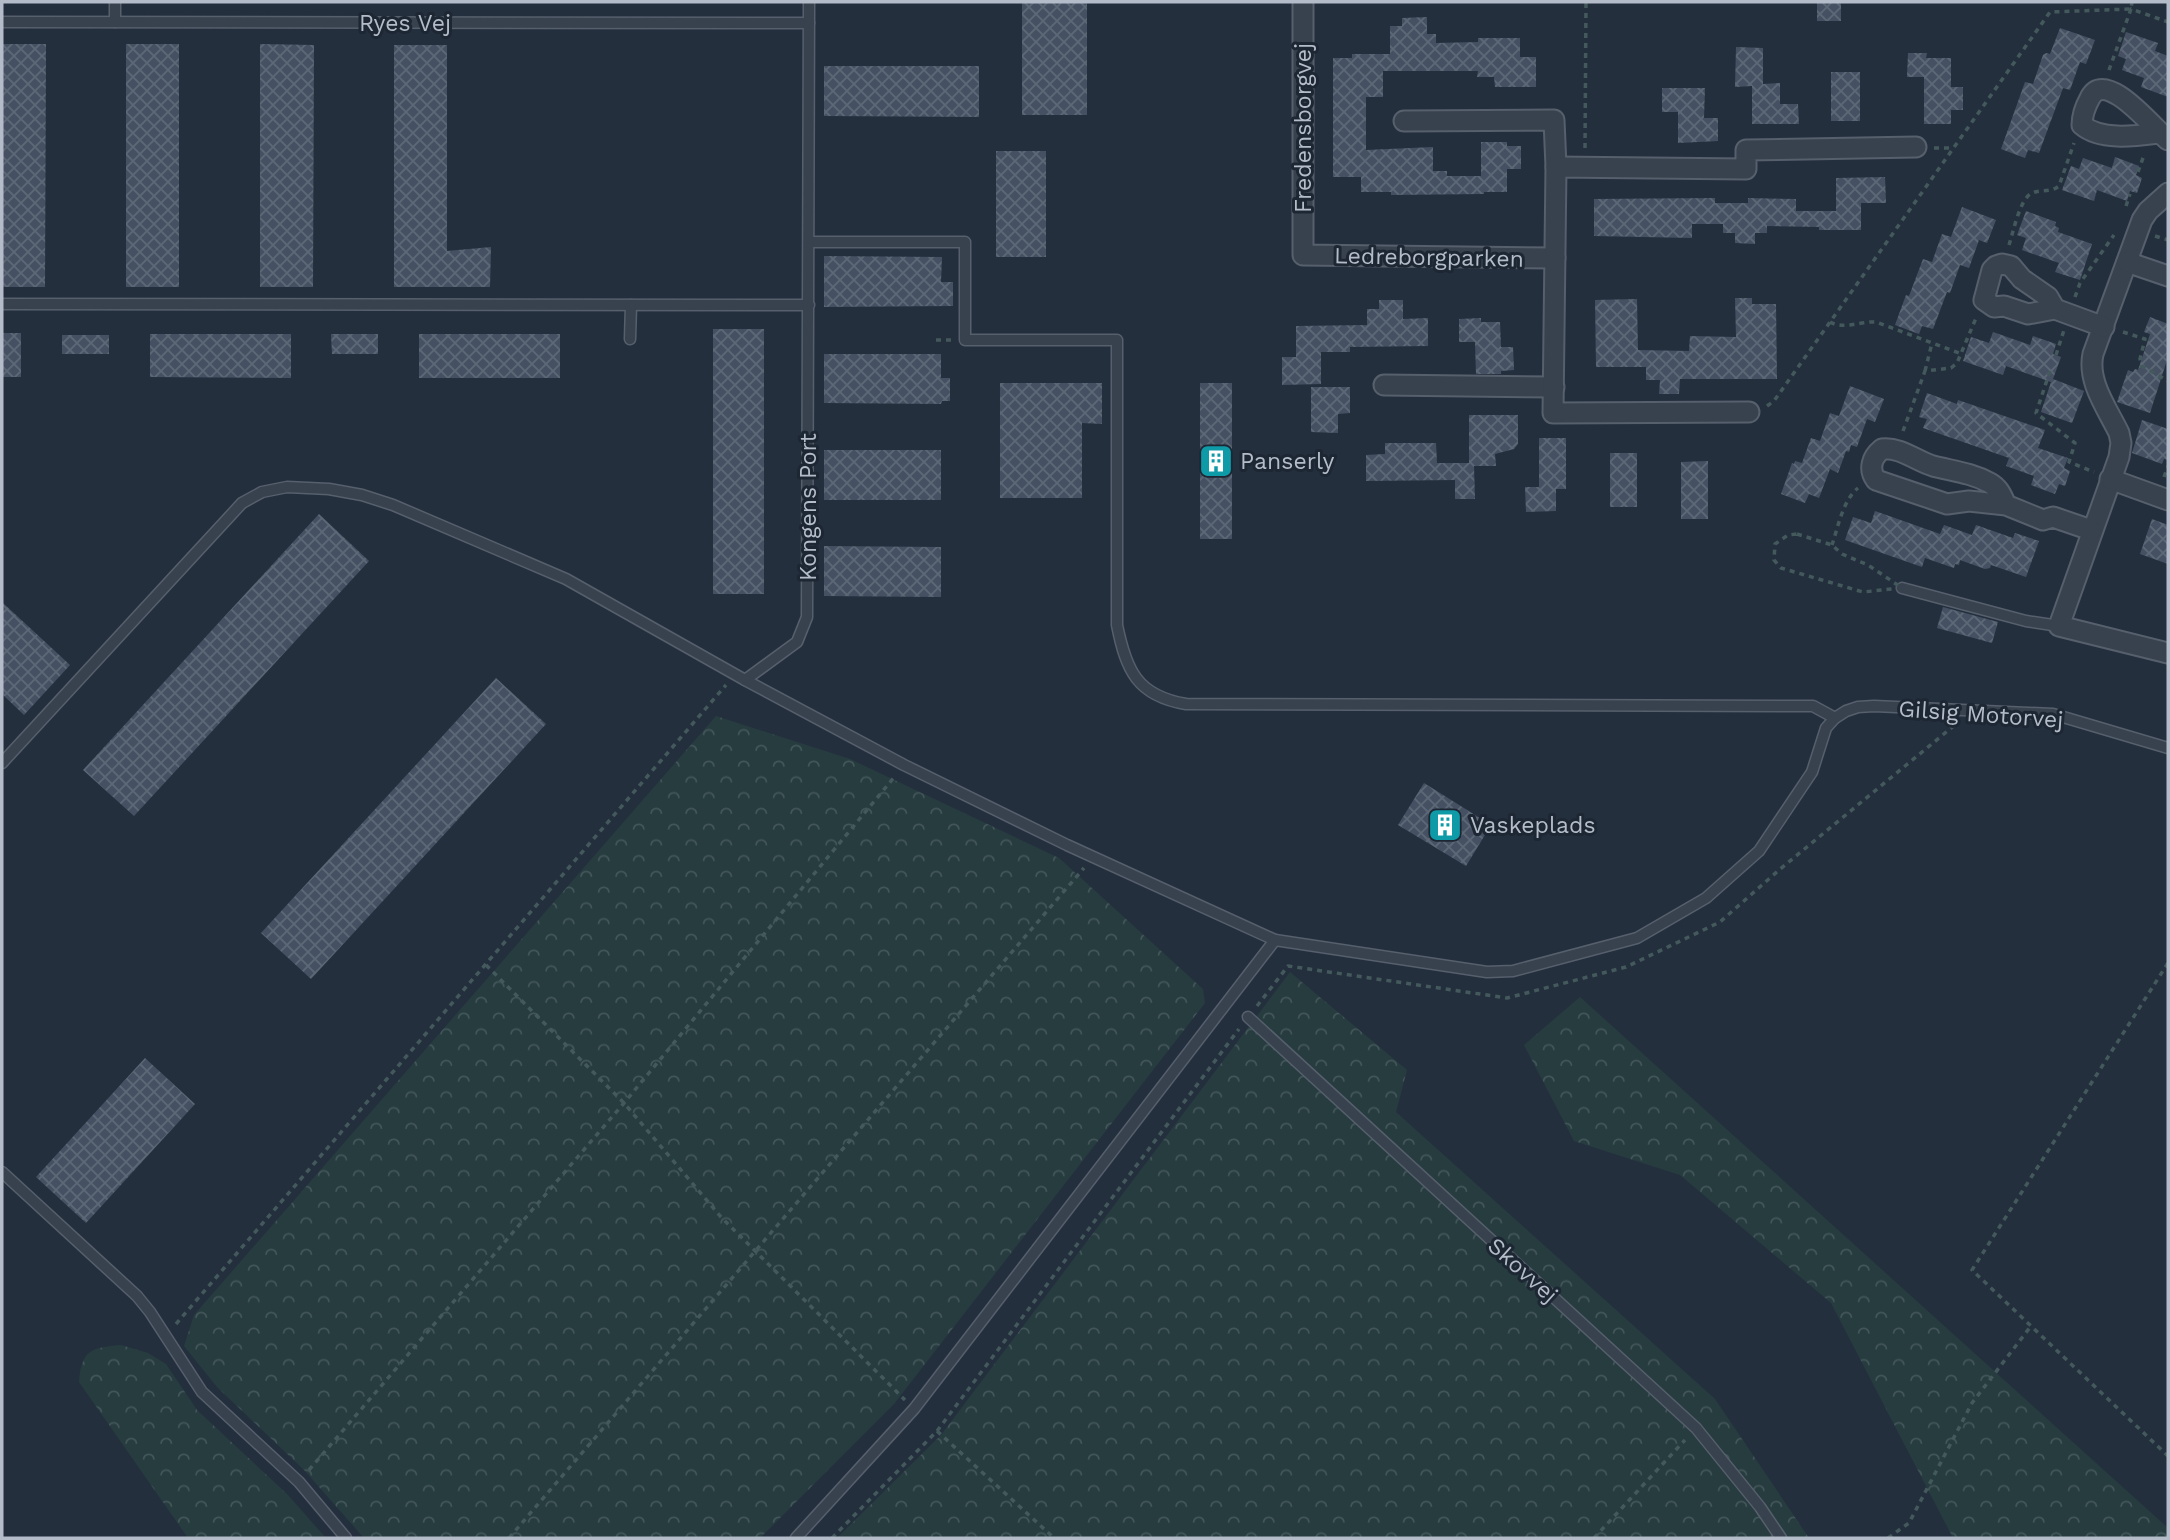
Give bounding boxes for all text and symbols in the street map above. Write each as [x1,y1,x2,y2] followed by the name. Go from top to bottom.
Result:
[359,10,451,37] street label: Ryes Vej
[1290,43,1317,213] street label: Fredensborgvej
[1334,242,1524,273] street label: Ledreborgparken
[795,433,822,581] street label: Kongens Port
[1197,442,1235,480] building icon: Panserly
[1240,448,1335,475] place label: Panserly
[1898,695,2064,734] street label: Gilsig Motorvej
[1426,806,1464,844] building icon: Vaskeplads
[1470,812,1596,839] place label: Vaskeplads
[1482,1232,1563,1309] street label: Skovvej

